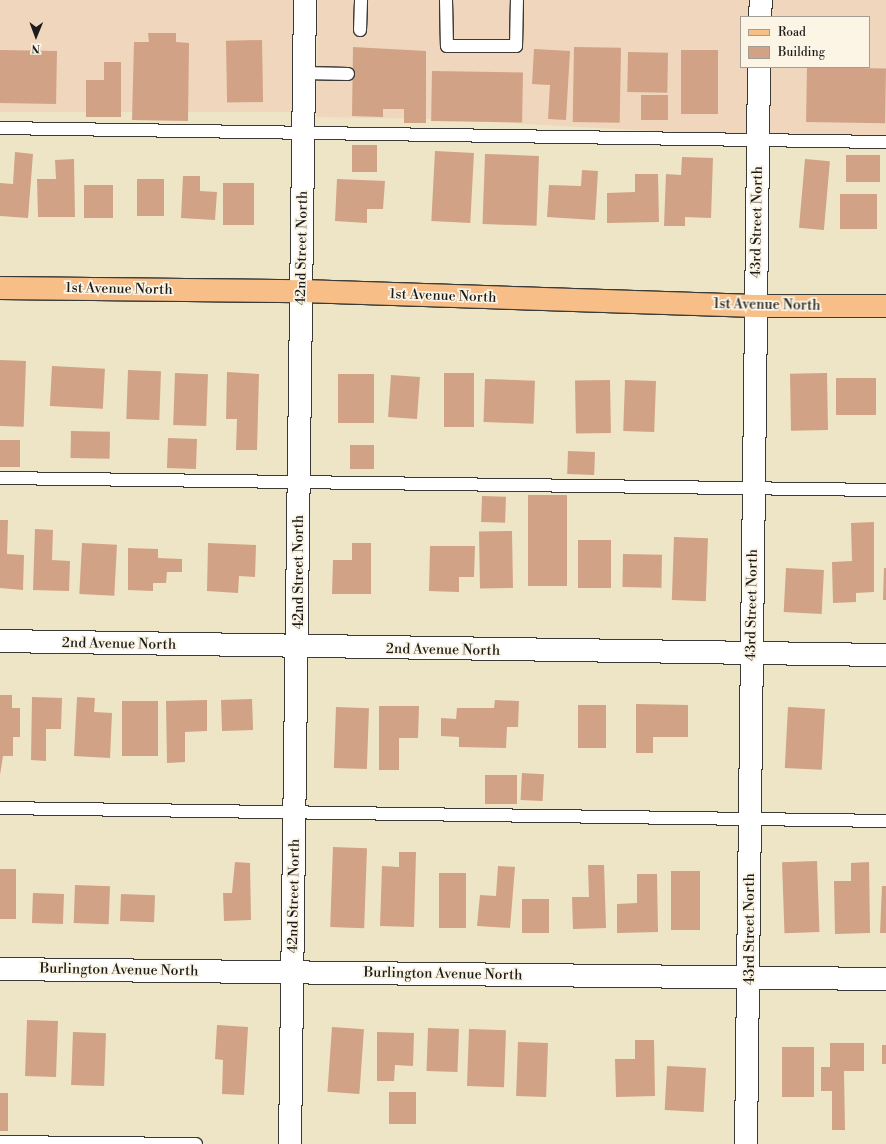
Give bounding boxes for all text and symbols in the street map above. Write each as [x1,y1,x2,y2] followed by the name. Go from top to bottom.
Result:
[16,16,56,56] north arrow
[740,16,870,68] legend
[778,25,806,40] text: Road
[31,41,40,55] text: N
[778,45,825,60] text: Building
[748,166,766,278] street label: 43rd Street North
[293,191,311,305] street label: 42nd Street North
[65,280,173,298] street label: 1st Avenue North
[389,286,497,306] street label: 1st Avenue North
[713,296,821,314] street label: 1st Avenue North
[291,515,307,629] street label: 42nd Street North
[743,549,761,661] street label: 43rd Street North
[62,635,176,653] street label: 2nd Avenue North
[386,641,500,659] street label: 2nd Avenue North
[285,839,303,953] street label: 42nd Street North
[742,873,758,985] street label: 43rd Street North
[39,960,199,980] street label: Burlington Avenue North
[363,964,523,984] street label: Burlington Avenue North

